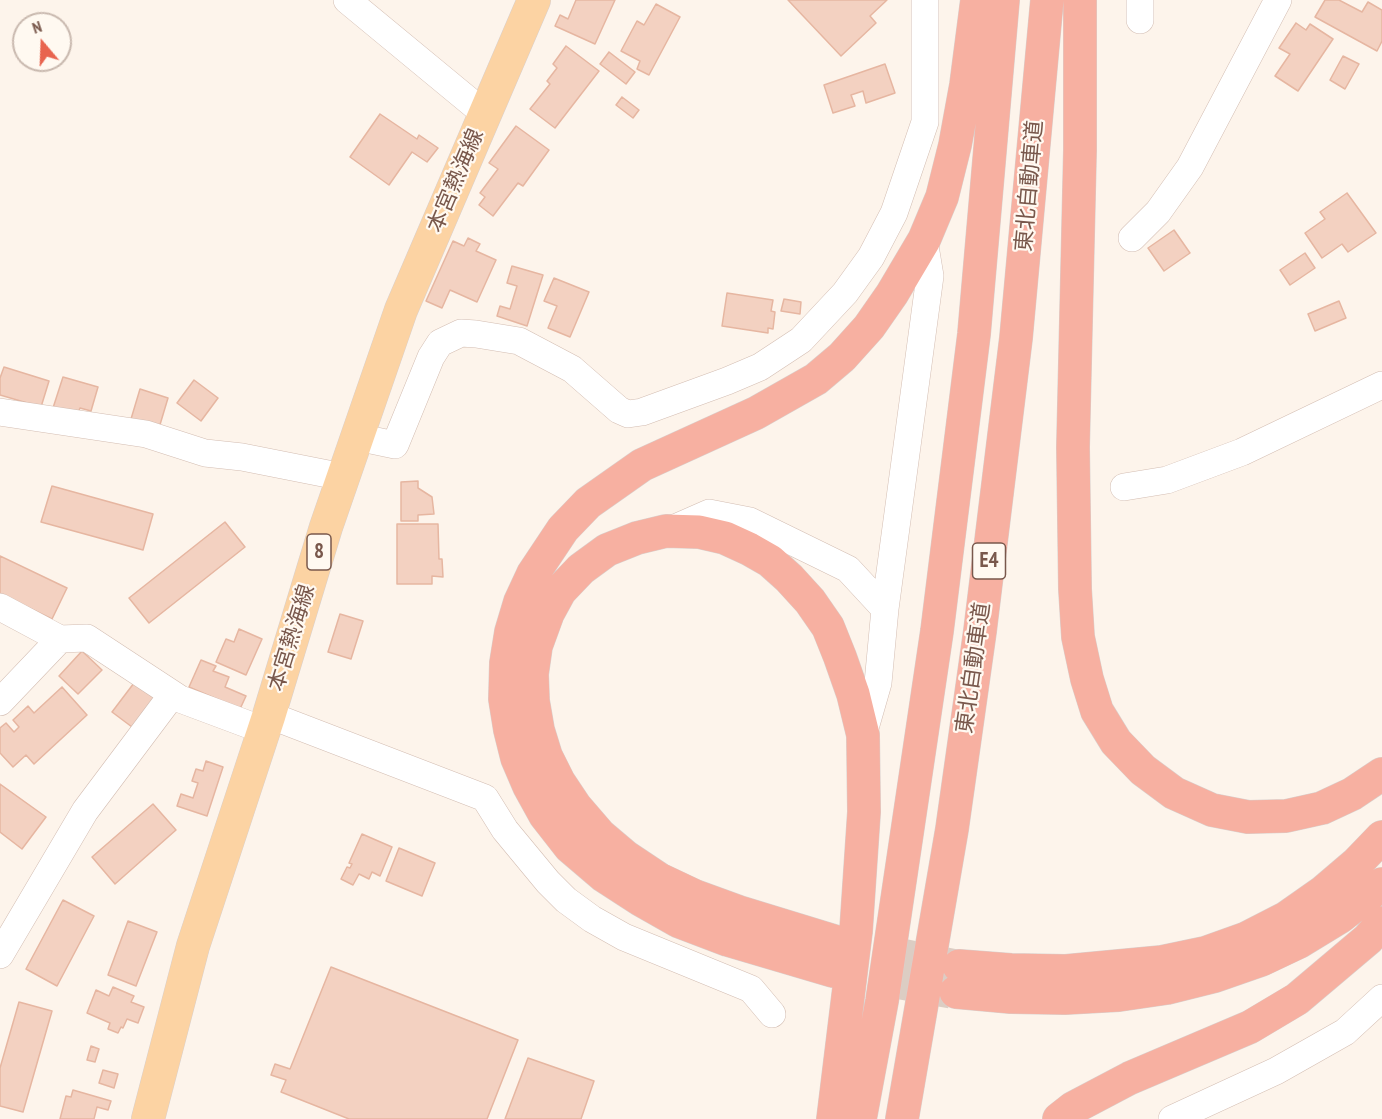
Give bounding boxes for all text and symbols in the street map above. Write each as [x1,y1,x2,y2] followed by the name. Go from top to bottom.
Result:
[12,12,72,72] north arrow
[29,16,44,38] text: N
[1011,119,1049,253] street label: 東北自動車道
[422,125,490,237] street label: 本宮熱海線
[307,534,331,570] road number: 8
[972,543,1006,579] road number: E4
[263,582,321,694] street label: 本宮熱海線
[952,601,996,735] street label: 東北自動車道

